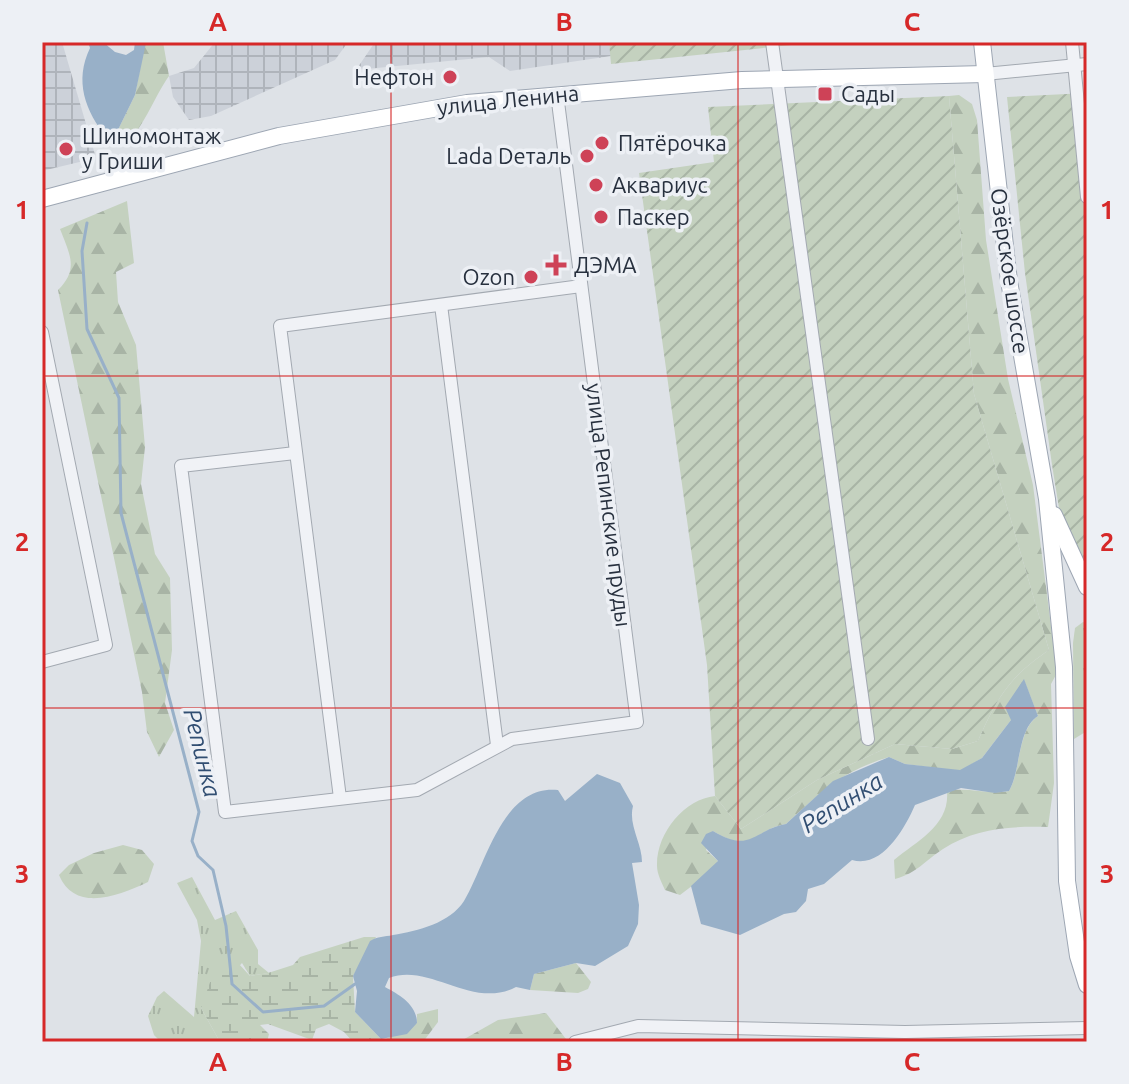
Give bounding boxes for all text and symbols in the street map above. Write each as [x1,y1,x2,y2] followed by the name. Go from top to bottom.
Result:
[209,7,228,36] text: A
[555,7,573,36] text: B
[904,7,921,36] text: C
[354,64,434,89] place label: Нефтон
[441,68,459,86] marker: Нефтон
[436,80,580,119] street label: улица Ленина
[841,81,895,106] place label: Сады
[816,85,834,103] marker: Сады
[82,123,221,173] place label: Шиномонтаж у Гриши
[618,130,727,155] place label: Пятёрочка
[593,134,611,152] marker: Пятёрочка
[57,140,75,158] marker: Шиномонтаж у Гриши
[446,143,571,168] place label: Lada Dеталь
[578,147,596,165] marker: Lada Dеталь
[612,172,708,197] place label: Аквариус
[587,176,605,194] marker: Аквариус
[986,186,1035,355] street label: Озёрское шоссе
[15,195,29,224] text: 1
[1100,195,1114,224] text: 1
[617,204,690,229] place label: Паскер
[592,208,610,226] marker: Паскер
[574,252,637,277] place label: ДЭМА
[545,254,567,276] marker: ДЭМА
[463,264,515,289] place label: Ozon
[522,268,540,286] marker: Ozon
[582,382,637,628] street label: улица Репинские пруды
[15,527,29,556] text: 2
[1100,527,1114,556] text: 2
[178,706,227,800] water label: Репинка
[796,767,887,838] water label: Репинка
[15,859,29,888] text: 3
[1100,859,1114,888] text: 3
[209,1047,228,1076] text: A
[555,1047,573,1076] text: B
[904,1047,921,1076] text: C

